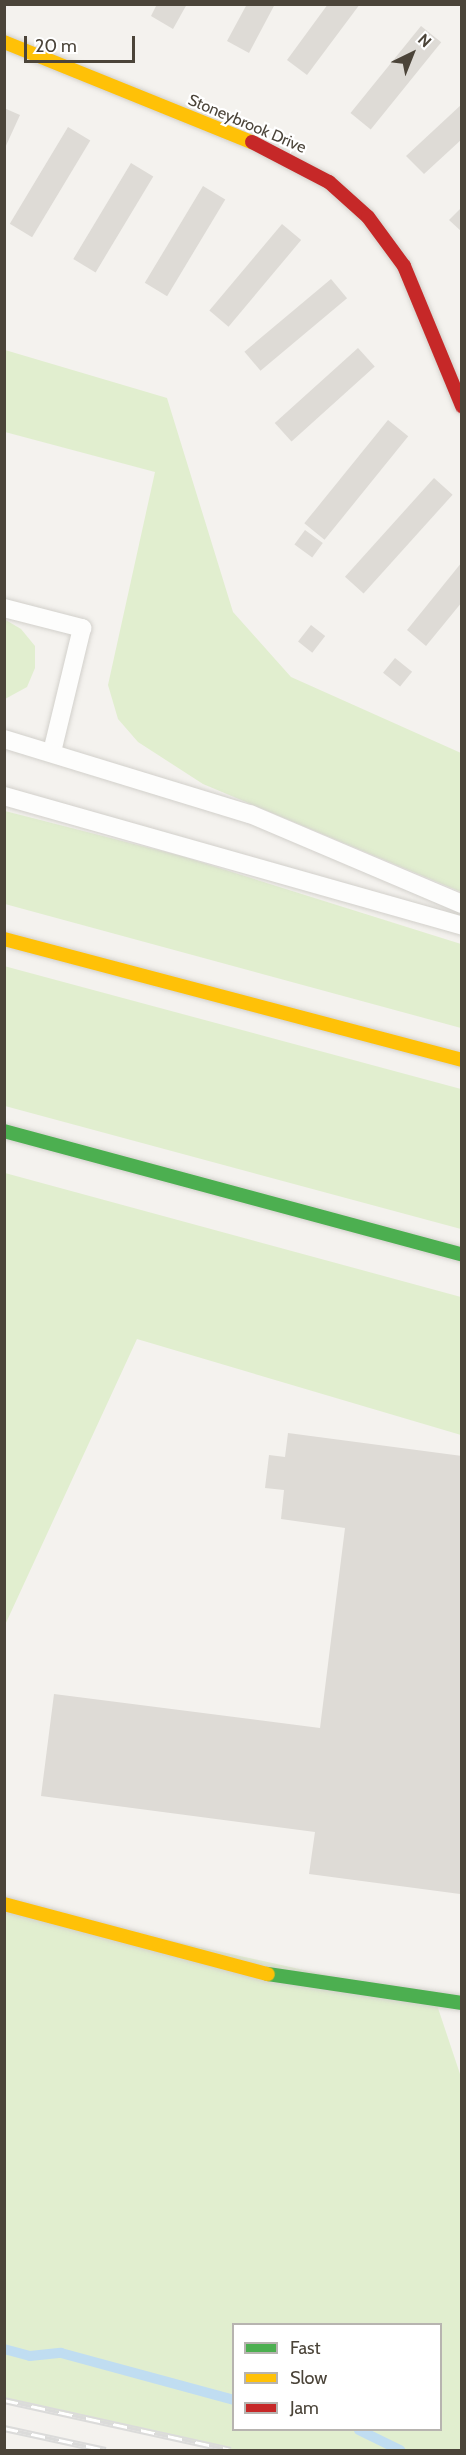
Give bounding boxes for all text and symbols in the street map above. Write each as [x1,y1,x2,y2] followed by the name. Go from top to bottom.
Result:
[27,24,138,62] scale bar
[382,24,442,84] north arrow
[414,30,435,51] text: N
[35,35,77,57] text: 20 m
[185,90,309,158] street label: Stoneybrook Drive
[232,2323,442,2431] legend
[290,2337,321,2359] text: Fast
[290,2367,327,2389] text: Slow
[290,2397,319,2419] text: Jam

